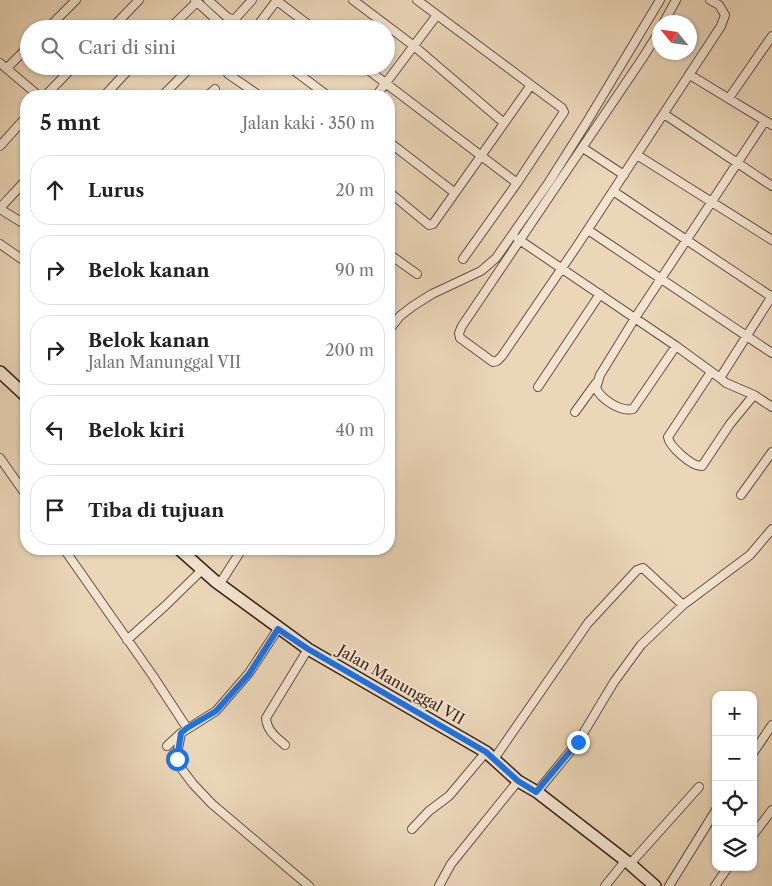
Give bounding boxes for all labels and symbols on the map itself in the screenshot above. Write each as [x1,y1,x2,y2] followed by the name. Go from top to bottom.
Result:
[652,15,697,60] north arrow
[333,639,468,729] street label: Jalan Manunggal VII
[567,731,590,754] route end
[166,748,189,771] route start

